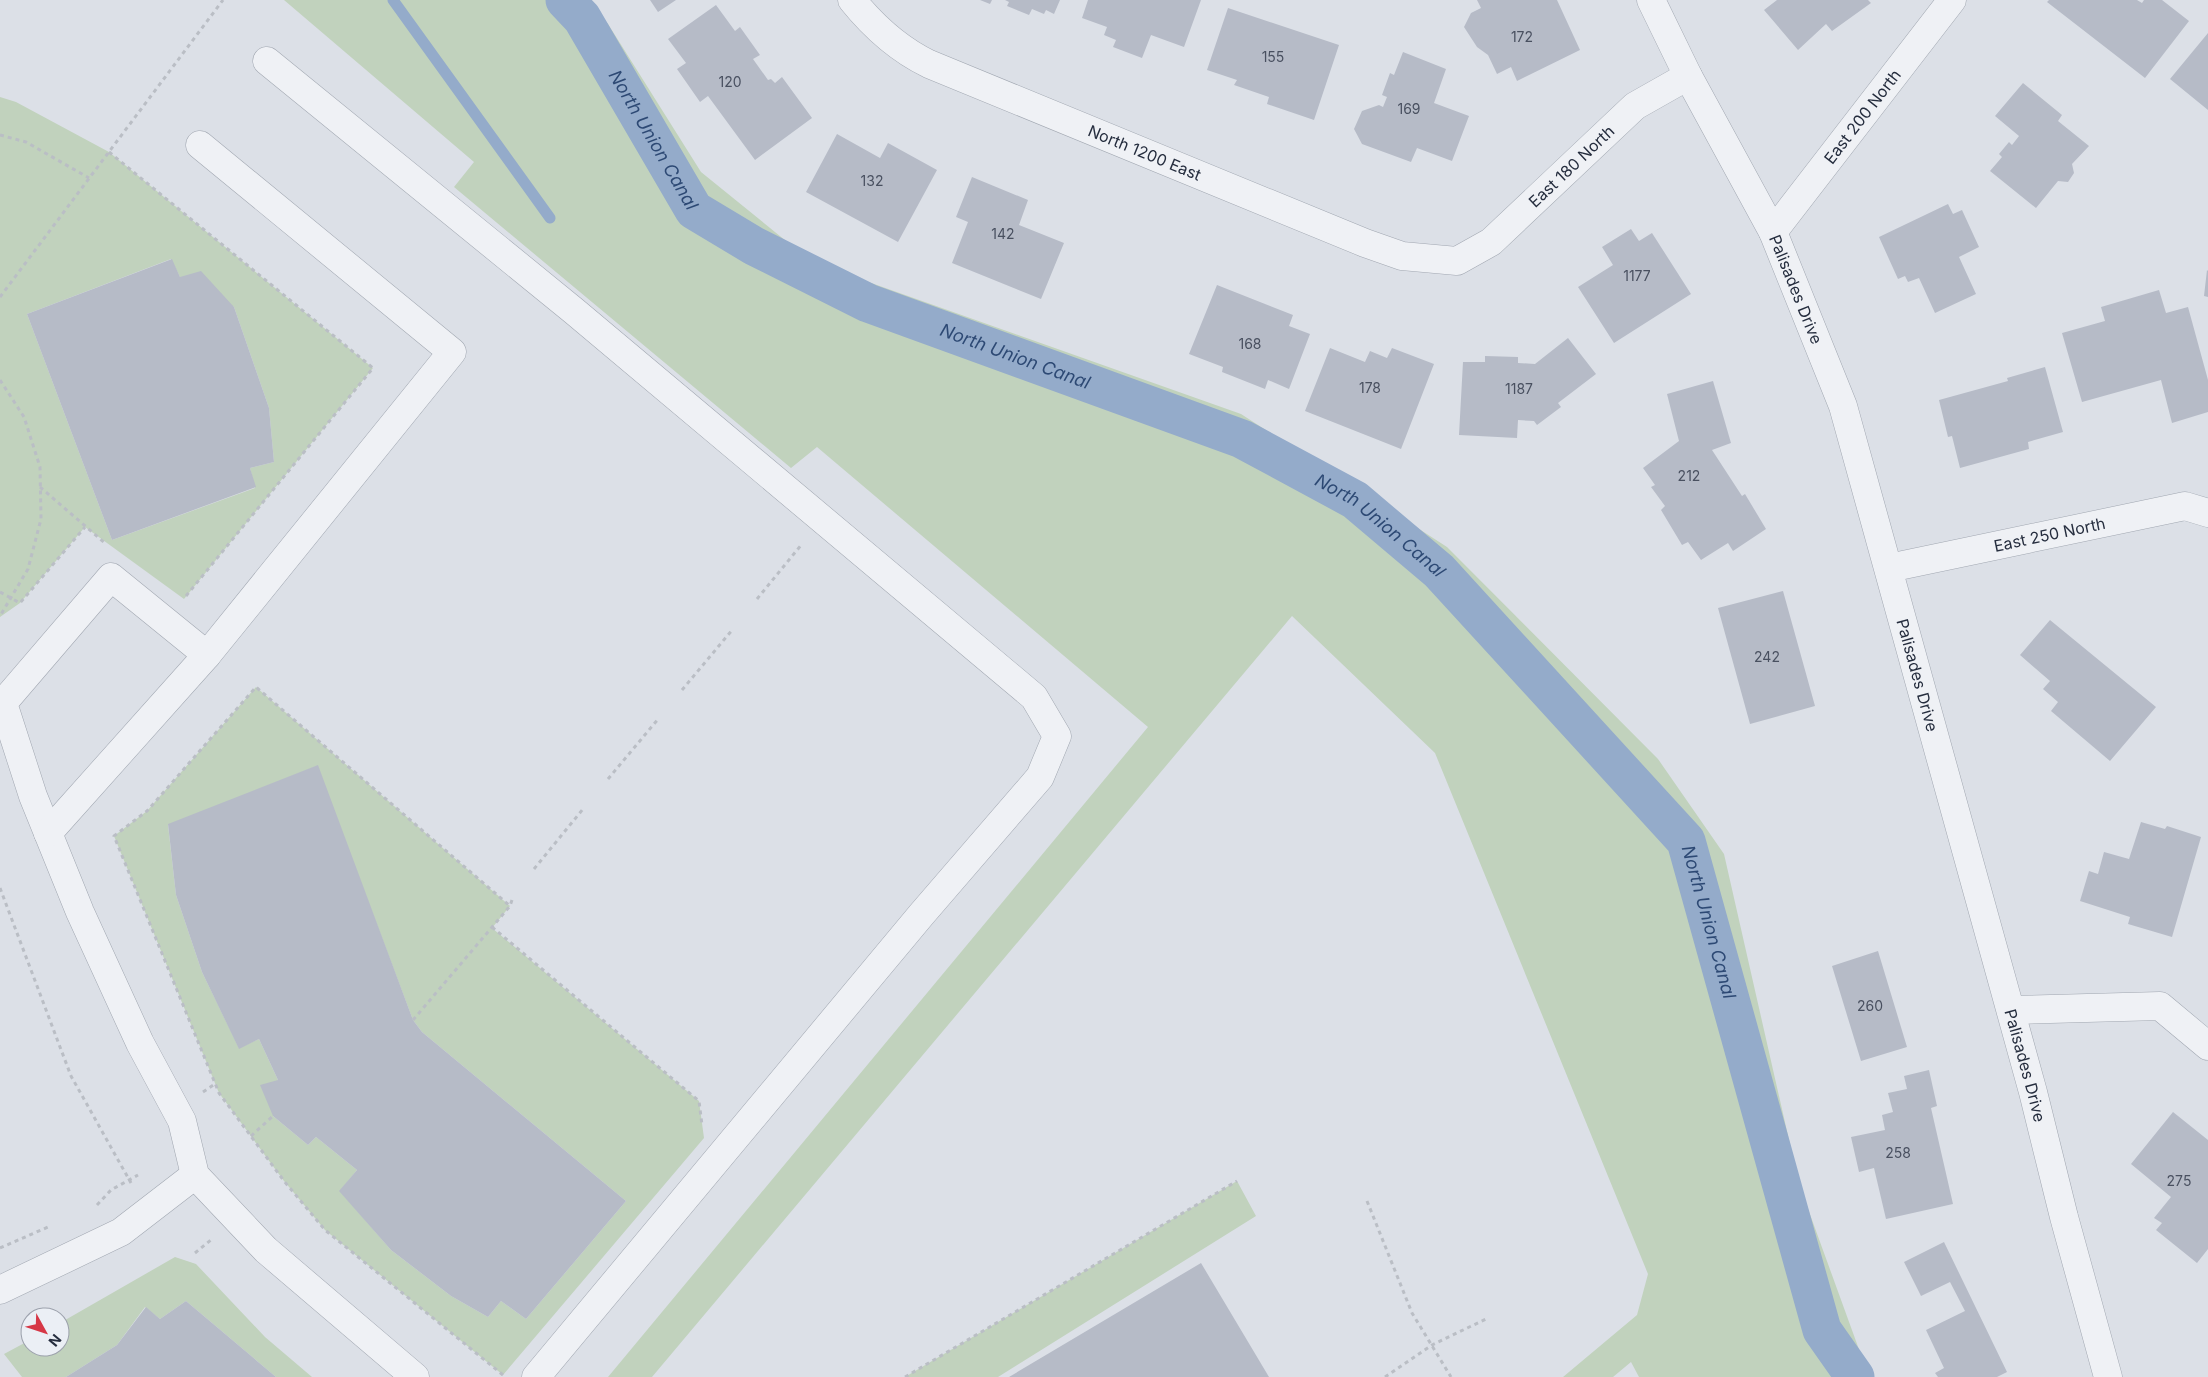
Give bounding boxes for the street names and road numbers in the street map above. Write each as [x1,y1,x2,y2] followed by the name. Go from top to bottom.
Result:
[1819,65,1905,168] street label: East 200 North
[1085,120,1204,185] street label: North 1200 East
[1524,121,1618,211] street label: East 180 North
[1765,232,1827,347] street label: Palisades Drive
[1992,513,2107,556] street label: East 250 North
[1892,616,1943,734] street label: Palisades Drive
[2001,1007,2050,1124] street label: Palisades Drive

